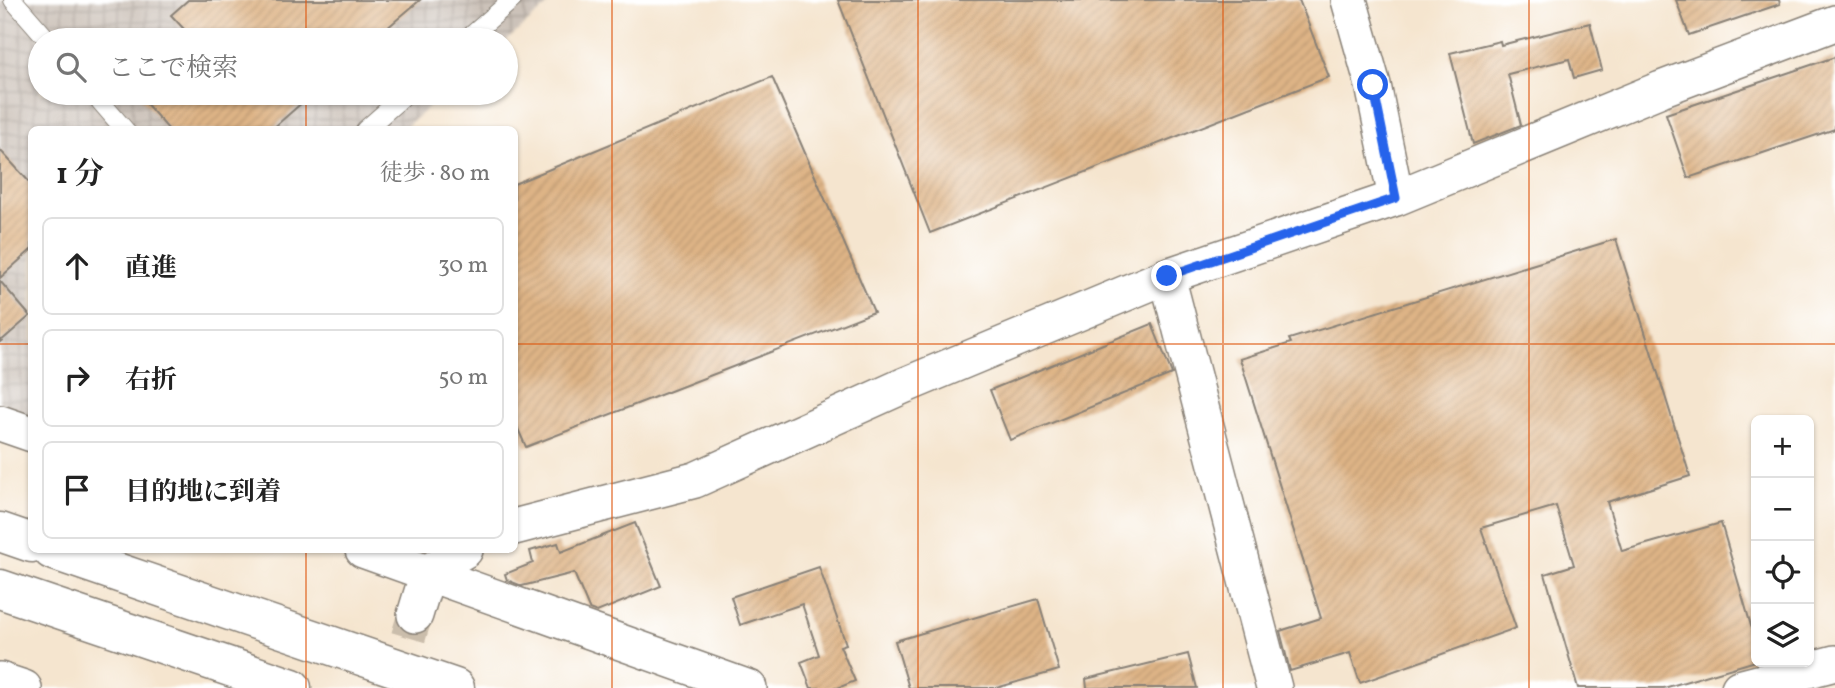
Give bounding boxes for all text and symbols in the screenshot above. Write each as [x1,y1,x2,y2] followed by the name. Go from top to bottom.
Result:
[28,28,518,105] search box
[52,48,90,86] icon: search
[108,51,238,87] text: ここで検索
[1357,69,1388,100] route start
[56,154,104,196] text: 1 分
[380,158,490,190] text: 徒歩 · 80 m
[58,247,96,285] icon: ahead
[438,250,488,282] text: 30 m
[125,251,177,287] text: 直進
[1151,260,1182,291] route end
[58,359,96,397] icon: right
[439,362,488,394] text: 50 m
[125,363,177,399] text: 右折
[1751,415,1814,667] map controls
[1751,415,1814,478] button: +
[58,471,96,509] icon: arrive
[125,475,281,511] text: 目的地に到着
[1751,478,1814,541] button: −
[1751,541,1814,604] button: locate
[1751,604,1814,667] button: layers

